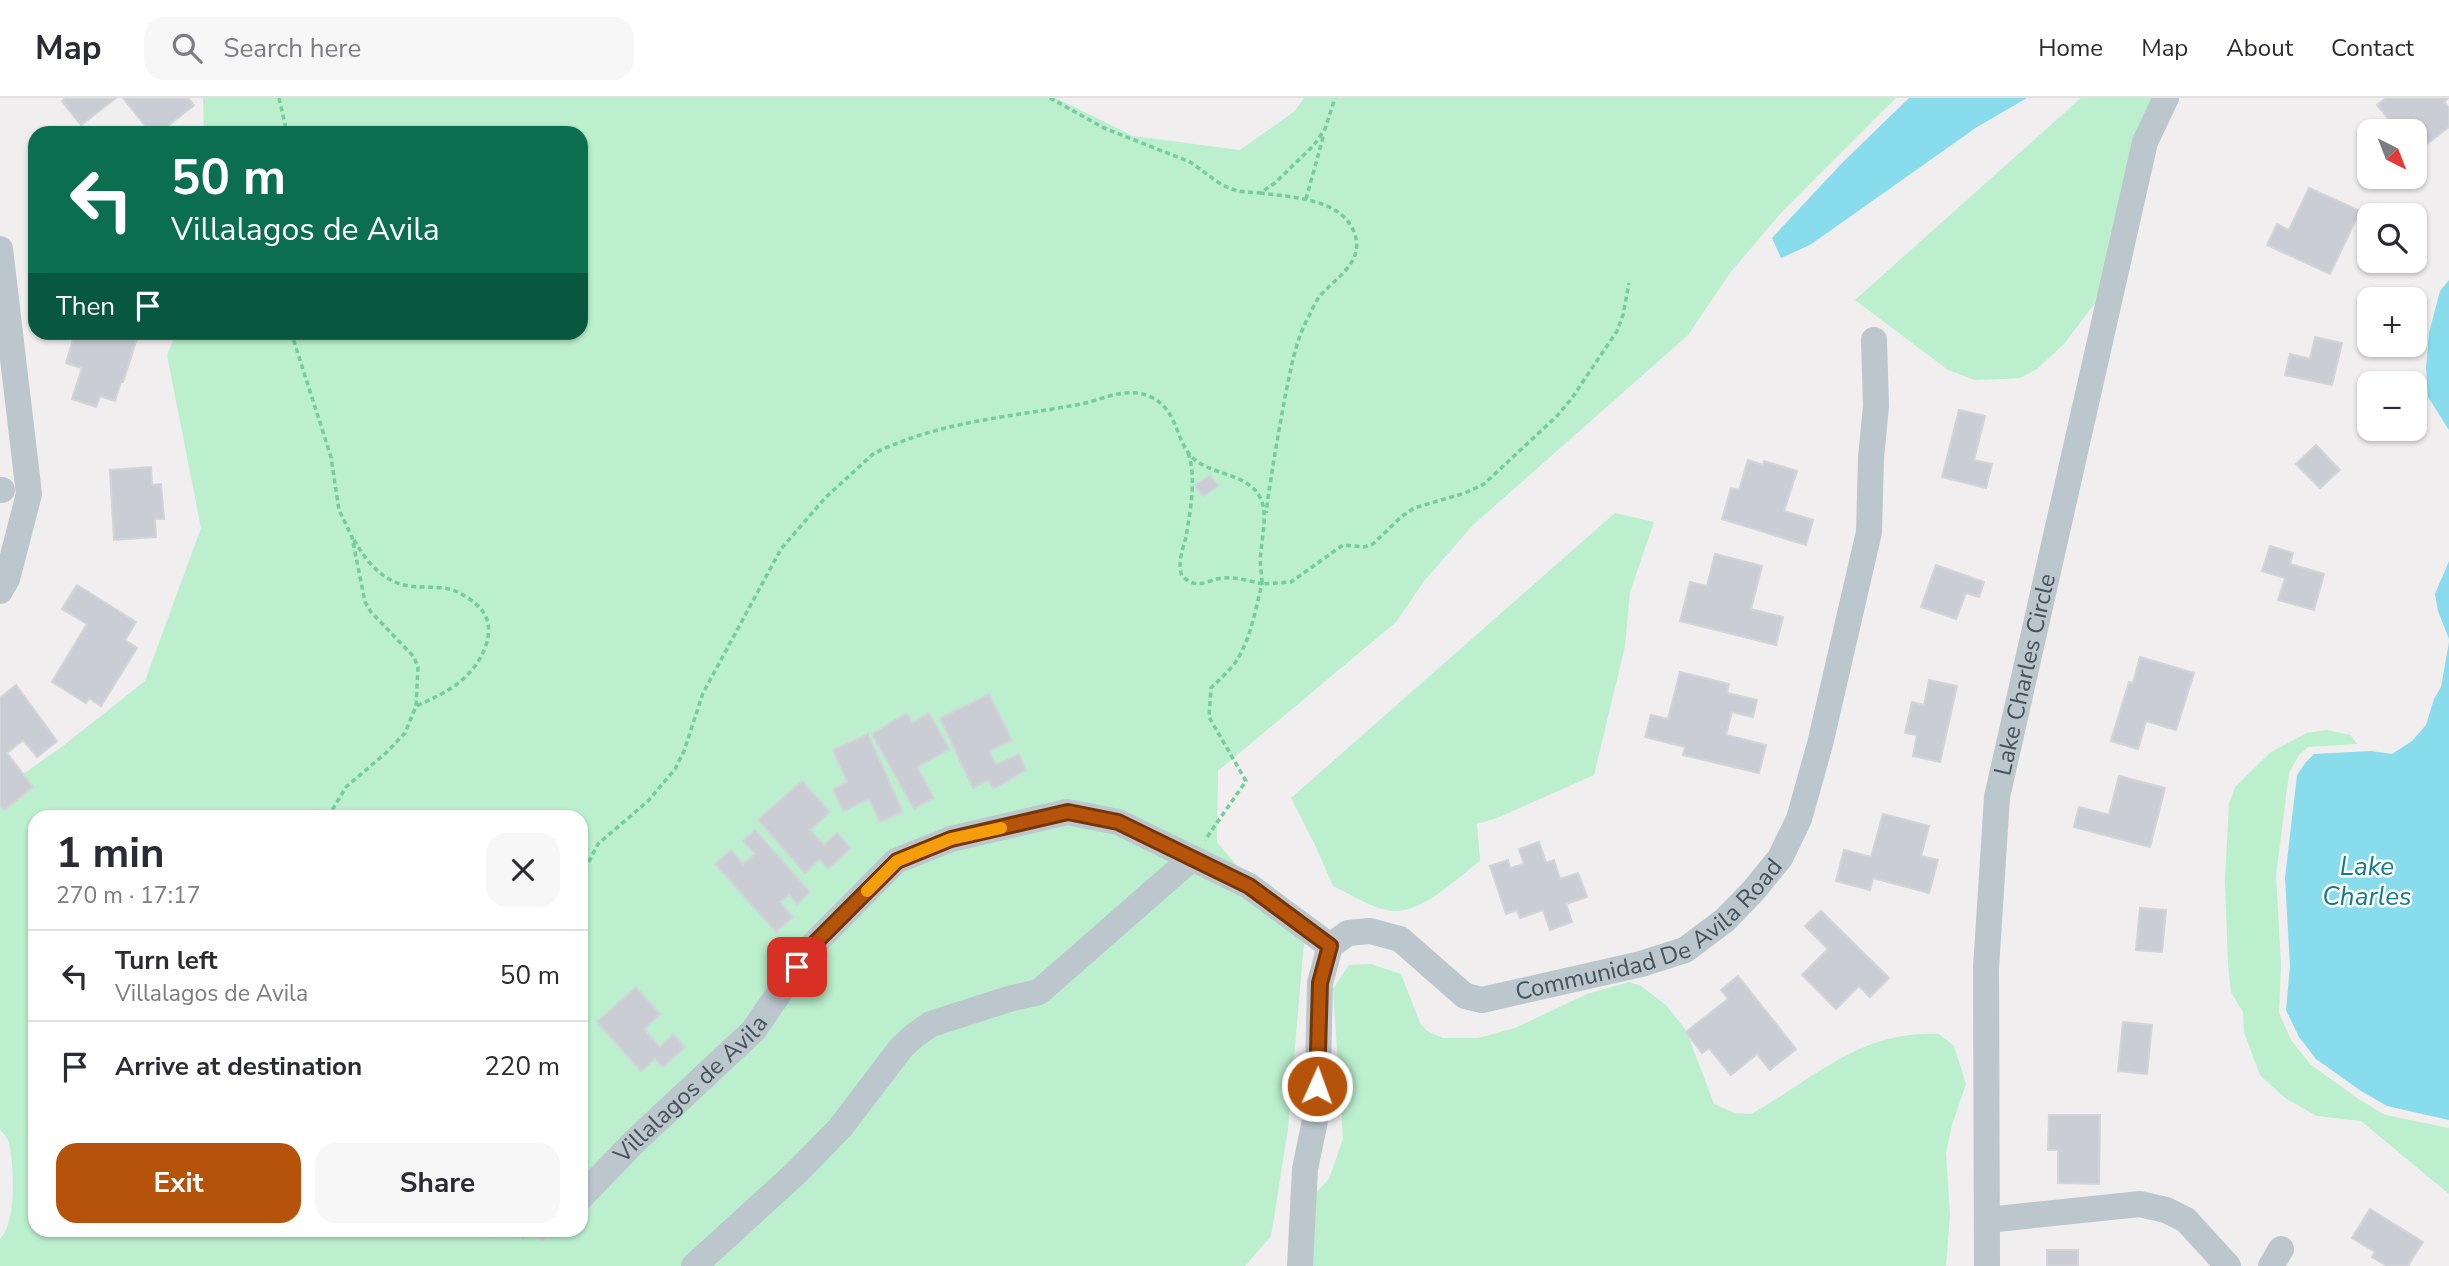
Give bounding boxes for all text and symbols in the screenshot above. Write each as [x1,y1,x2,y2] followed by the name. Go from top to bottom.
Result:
[144,17,634,80] search box
[35,26,102,71] text: Map
[168,29,206,67] icon: search
[224,31,361,66] text: Search here
[2038,32,2103,64] text: Home
[2141,32,2188,64] text: Map
[2226,32,2293,64] text: About
[2331,32,2414,64] text: Contact
[2357,119,2427,189] north arrow
[2357,119,2427,441] map controls
[171,144,286,211] text: 50 m
[56,154,147,245] icon: left
[2357,203,2427,273] button: search
[171,208,440,251] text: Villalagos de Avila
[129,287,167,325] icon: arrive
[2357,287,2427,357] button: +
[56,289,115,324] text: Then
[2357,371,2427,441] button: −
[1986,570,2063,778] street label: Lake Charles Circle
[56,825,165,882] text: 1 min
[486,833,560,907] button: close
[2322,849,2412,914] water label: Lake Charles
[1512,852,1789,1008] street label: Communidad De Avila Road
[56,880,201,911] text: 270 m · 17:17
[767,937,827,997] pin
[115,943,218,978] text: Turn left
[778,948,816,986] icon: arrive
[56,957,94,995] icon: left
[500,958,560,993] text: 50 m
[115,978,308,1009] text: Villalagos de Avila
[606,1009,775,1171] street label: Villalagos de Avila
[56,1048,94,1086] icon: arrive
[115,1049,362,1084] text: Arrive at destination
[484,1049,560,1084] text: 220 m
[1280,1049,1354,1123] position arrow
[56,1143,301,1223] button: Exit
[315,1143,560,1223] button: Share

